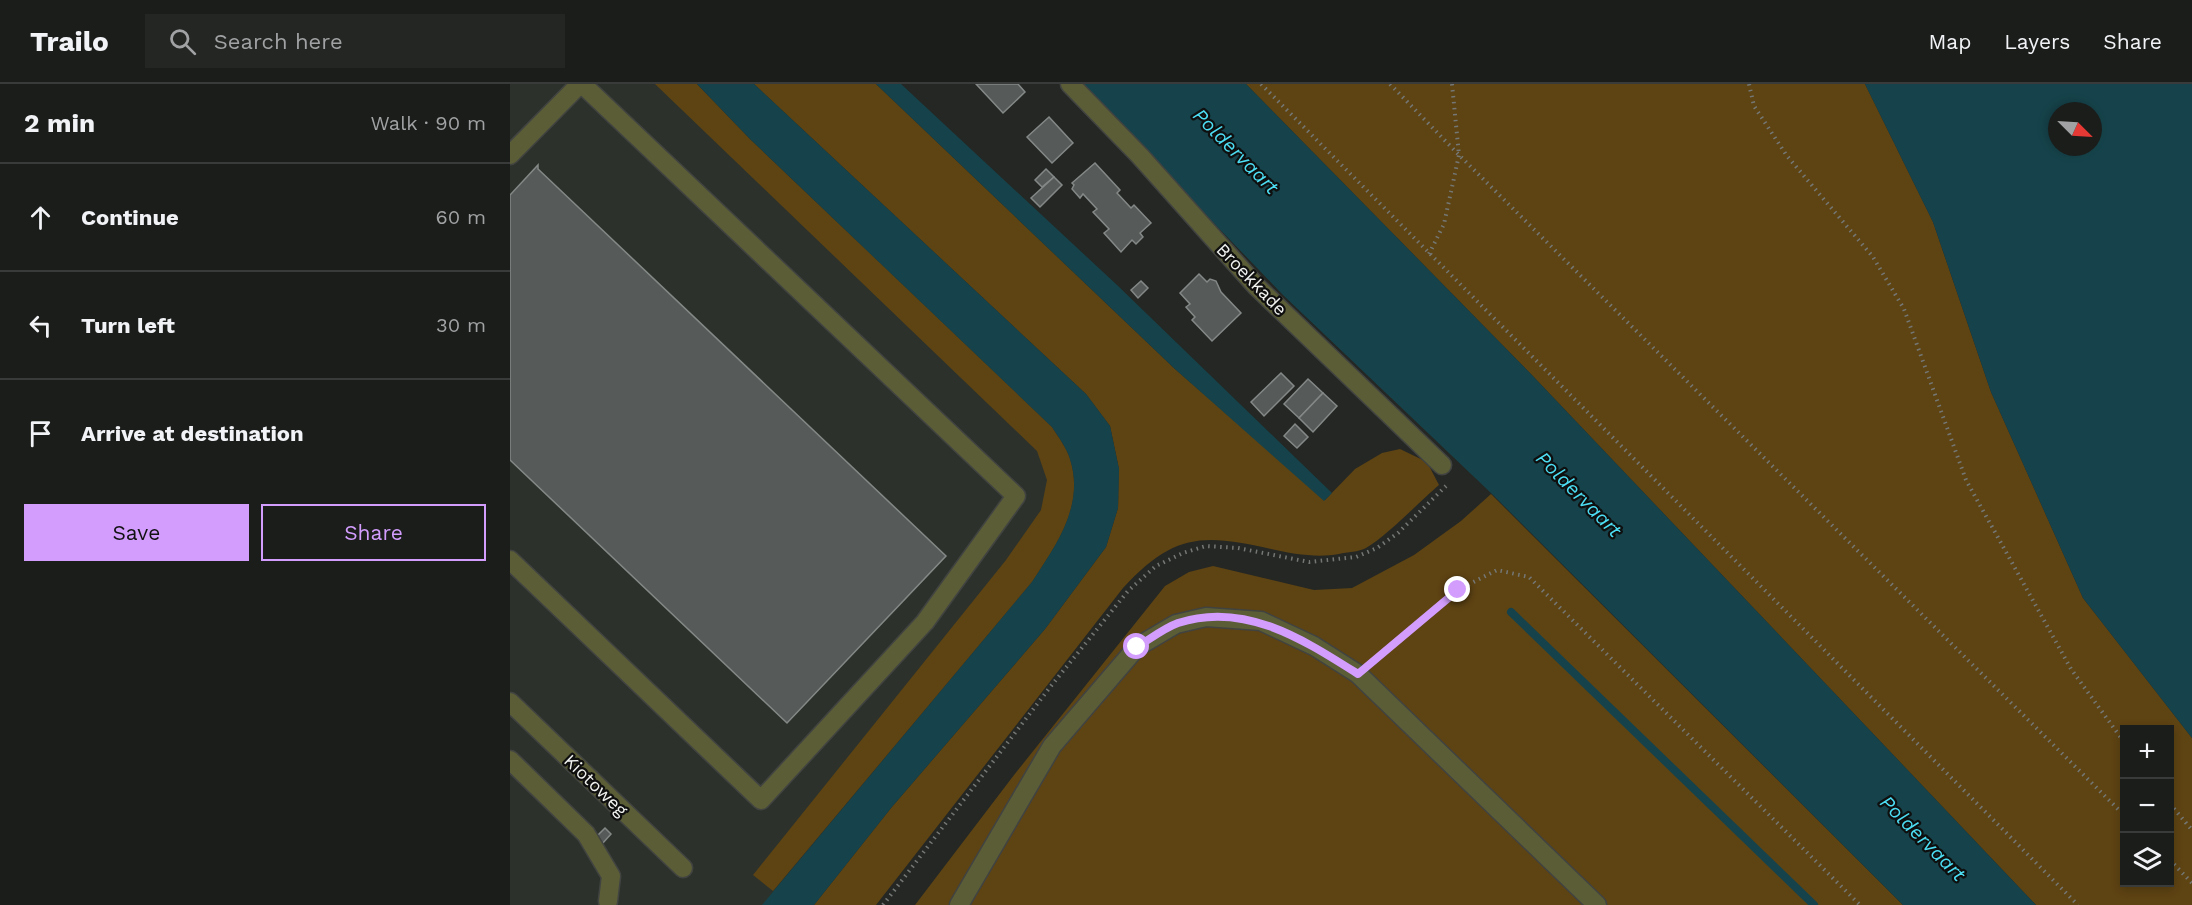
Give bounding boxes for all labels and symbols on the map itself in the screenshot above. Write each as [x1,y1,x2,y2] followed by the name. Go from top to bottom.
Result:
[2048,102,2102,156] north arrow
[1188,103,1285,200] water label: Poldervaart
[1212,239,1292,319] street label: Broekkade
[1531,446,1628,543] water label: Poldervaart
[1444,576,1470,602] route end
[1123,633,1149,659] route start
[560,750,632,821] street label: Kiotoweg
[1875,790,1972,887] water label: Poldervaart

